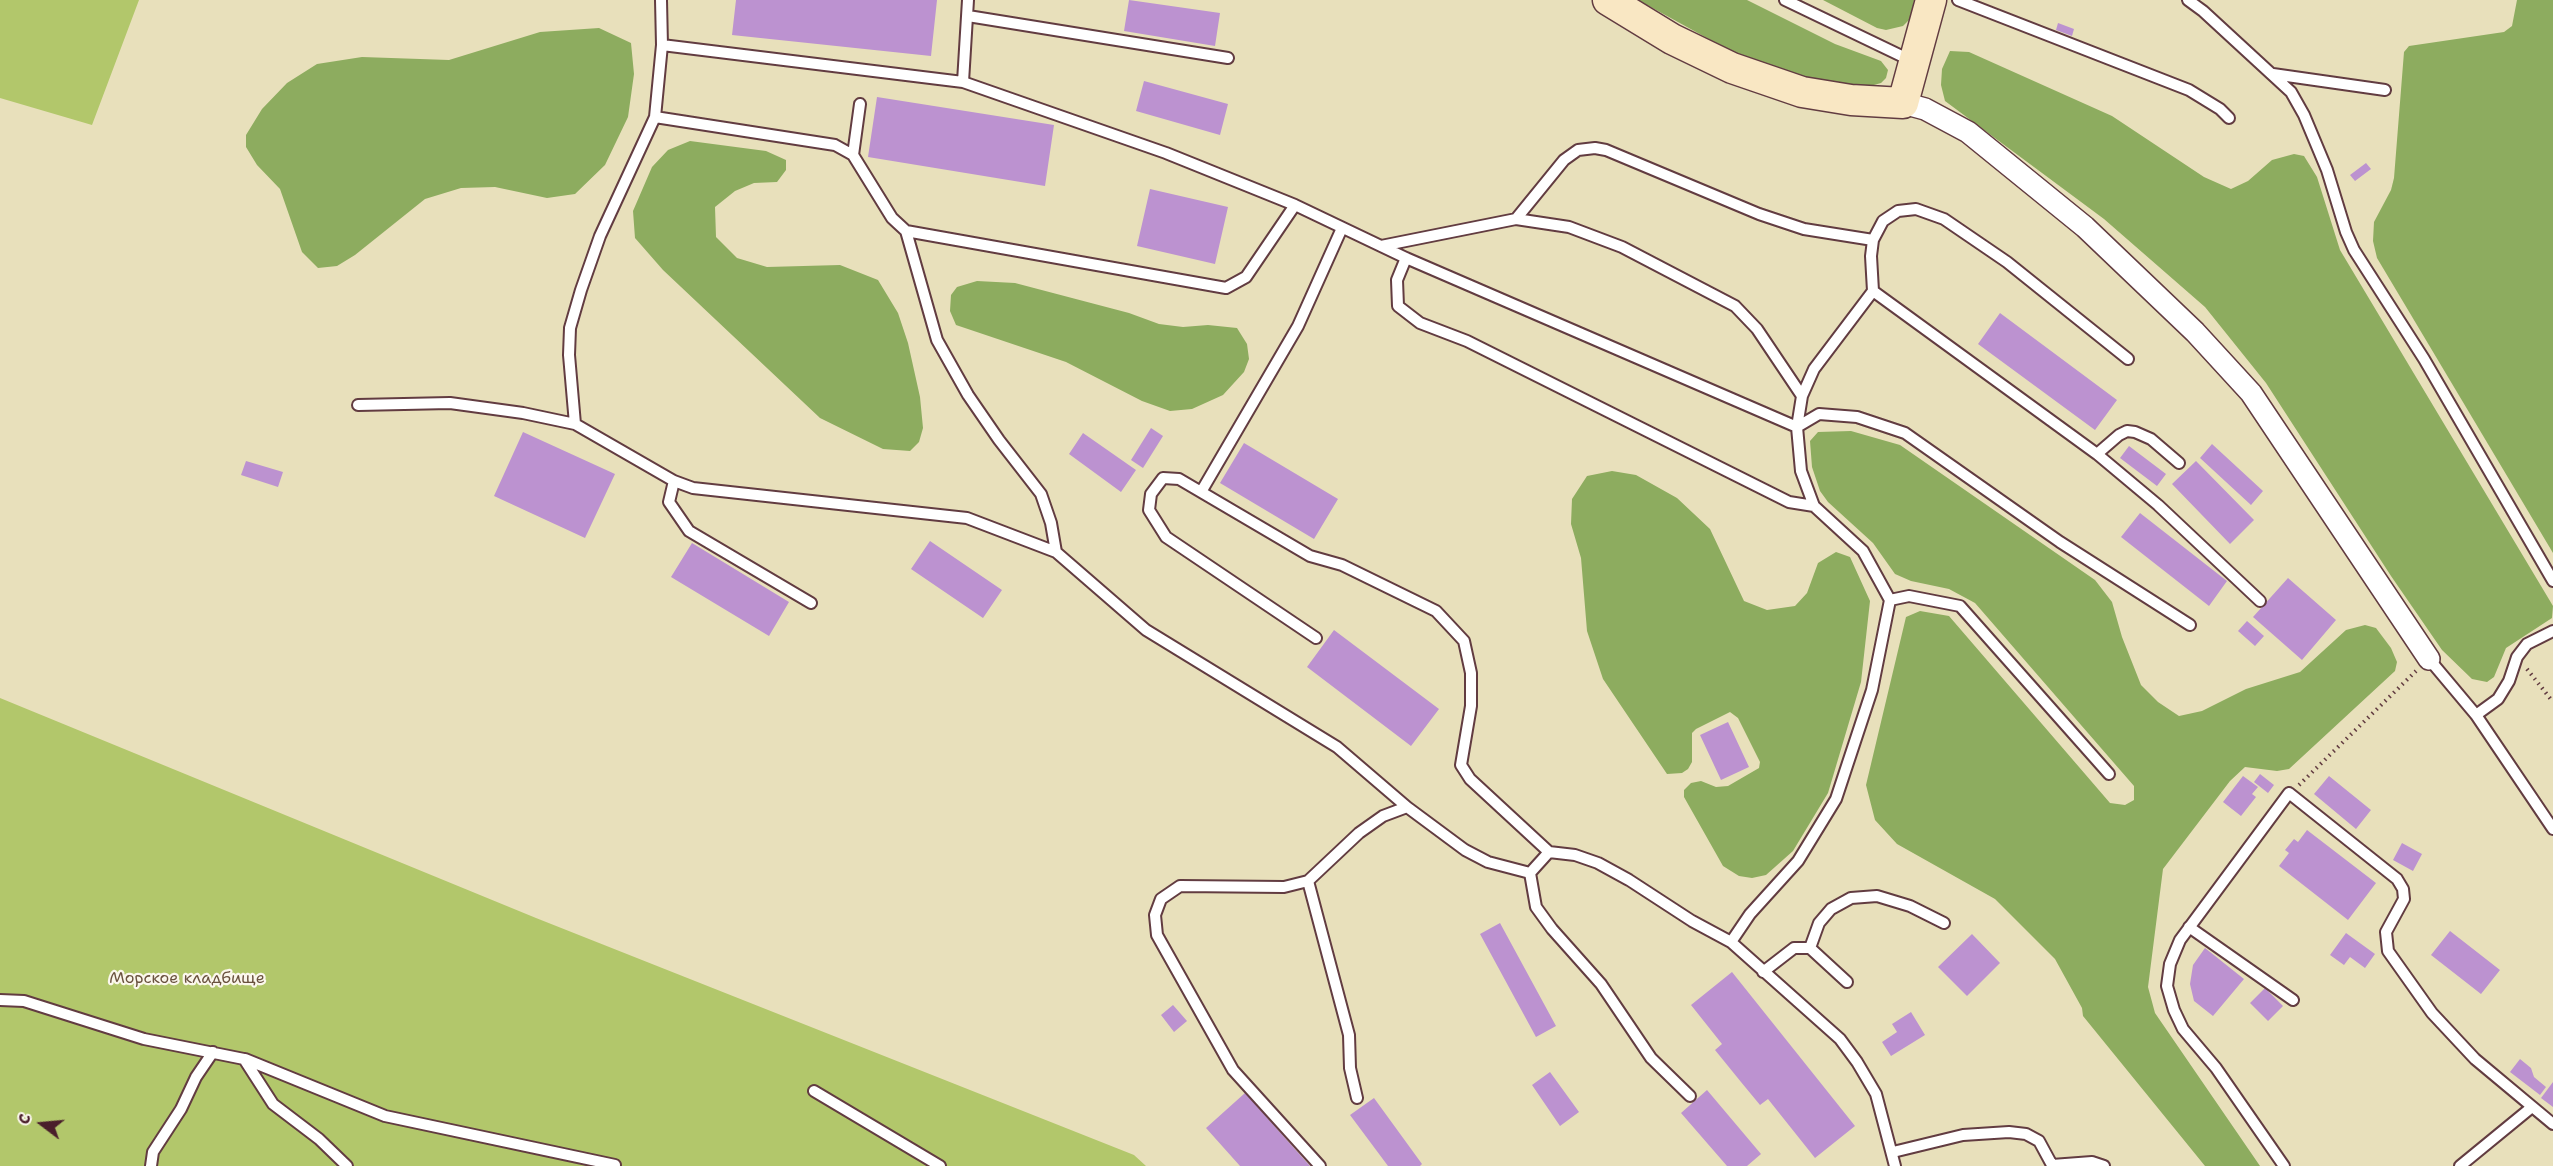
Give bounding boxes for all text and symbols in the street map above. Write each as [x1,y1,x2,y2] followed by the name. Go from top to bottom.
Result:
[109,969,265,989] park label: Морское кладбище
[12,1094,72,1154] north arrow
[13,1111,36,1127] text: С

